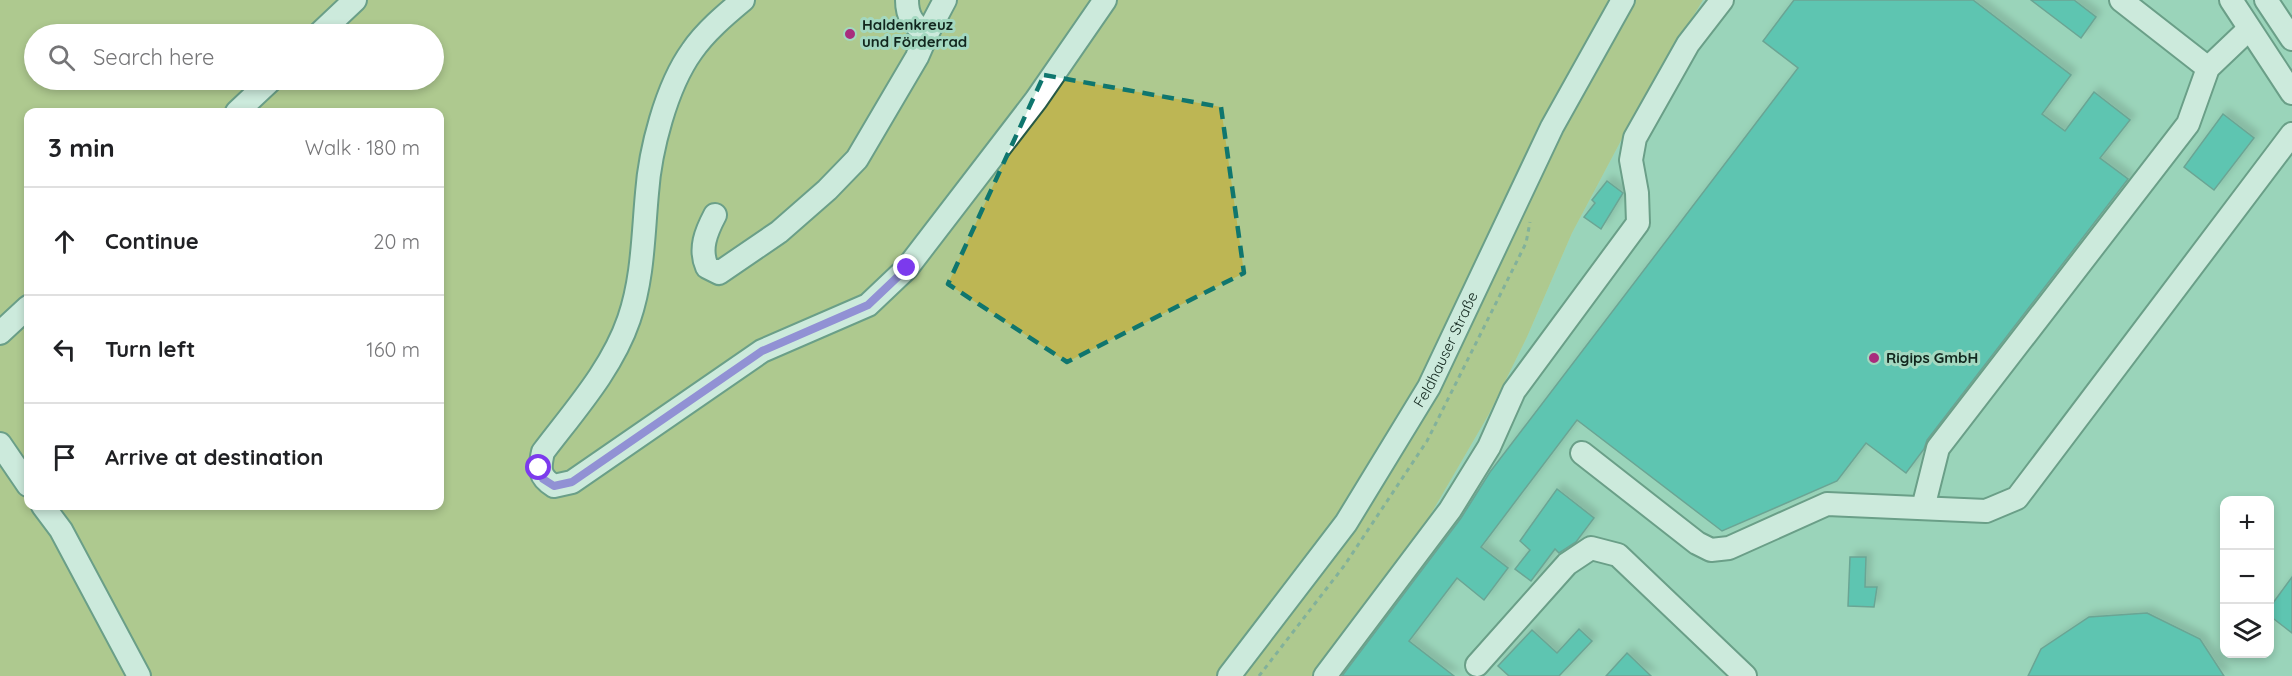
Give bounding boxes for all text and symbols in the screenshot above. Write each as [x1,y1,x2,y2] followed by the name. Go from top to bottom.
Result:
[862,15,967,51] place label: Haldenkreuz und Förderrad
[24,24,444,90] search box
[843,27,857,41] marker: Haldenkreuz und Förderrad
[45,41,78,74] icon: search
[93,43,214,71] text: Search here
[48,131,115,164] text: 3 min
[305,135,420,160] text: Walk · 180 m
[48,225,81,258] icon: ahead
[105,227,199,255] text: Continue
[373,229,420,254] text: 20 m
[893,254,919,280] route end
[1409,288,1482,411] street label: Feldhauser Straße
[48,333,81,366] icon: left
[105,335,195,363] text: Turn left
[366,337,420,362] text: 160 m
[1886,348,1978,367] place label: Rigips GmbH
[1867,351,1881,365] marker: Rigips GmbH
[48,441,81,474] icon: arrive
[105,443,323,471] text: Arrive at destination
[525,454,551,480] route start
[2220,496,2274,658] map controls
[2220,496,2274,550] button: +
[2220,550,2274,604] button: −
[2220,604,2274,658] button: layers

